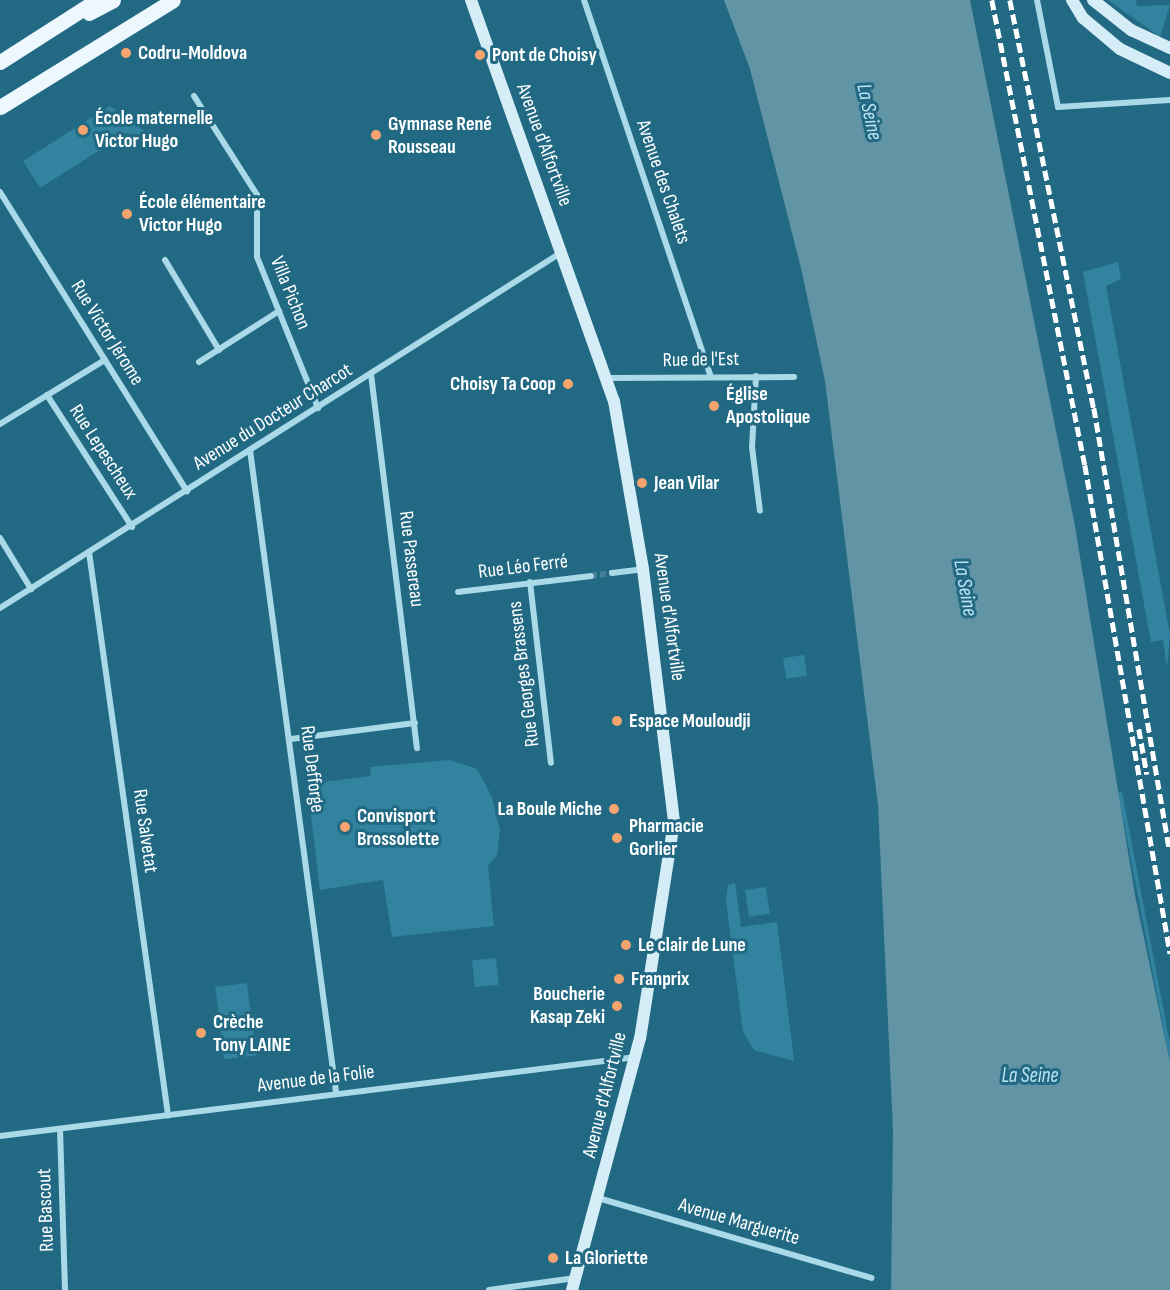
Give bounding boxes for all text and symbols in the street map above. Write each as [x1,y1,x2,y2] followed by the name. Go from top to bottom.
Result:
[138,41,247,65] place label: Codru-Moldova
[492,43,597,67] place label: Pont de Choisy
[119,46,133,60] marker: Codru-Moldova
[473,48,487,62] marker: Pont de Choisy
[511,80,577,210] street label: Avenue d'Alfortville
[851,82,887,142] water label: La Seine
[95,106,213,153] place label: École maternelle Victor Hugo
[388,112,492,159] place label: Gymnase René Rousseau
[631,117,695,247] street label: Avenue des Chalets
[76,123,90,137] marker: École maternelle Victor Hugo
[369,128,383,142] marker: Gymnase René Rousseau
[139,190,266,237] place label: École élémentaire Victor Hugo
[120,207,134,221] marker: École élémentaire Victor Hugo
[265,253,315,333] street label: Villa Pichon
[65,276,149,390] street label: Rue Victor Jérome
[662,347,740,373] street label: Rue de l'Est
[189,358,357,476] street label: Avenue du Docteur Charcot
[450,372,556,396] place label: Choisy Ta Coop
[561,377,575,391] marker: Choisy Ta Coop
[726,382,810,429] place label: Église Apostolique
[707,399,721,413] marker: Église Apostolique
[64,400,142,504] street label: Rue Lepescheux
[654,471,720,495] place label: Jean Vilar
[635,476,649,490] marker: Jean Vilar
[393,510,429,608] street label: Rue Passereau
[477,550,569,584] street label: Rue Léo Ferré
[648,552,690,682] street label: Avenue d'Alfortville
[948,558,982,618] water label: La Seine
[503,600,545,748] street label: Rue Georges Brassens
[629,709,751,733] place label: Espace Mouloudji
[610,714,624,728] marker: Espace Mouloudji
[295,724,329,814] street label: Rue Defforge
[127,788,163,874] street label: Rue Salvetat
[497,797,602,821] place label: La Boule Miche
[607,802,621,816] marker: La Boule Miche
[357,804,439,851] place label: Convisport Brossolette
[629,814,704,861] place label: Pharmacie Gorlier
[338,820,352,834] marker: Convisport Brossolette
[610,831,624,845] marker: Pharmacie Gorlier
[638,933,746,957] place label: Le clair de Lune
[619,938,633,952] marker: Le clair de Lune
[631,967,689,991] place label: Franprix
[612,972,626,986] marker: Franprix
[530,982,605,1029] place label: Boucherie Kasap Zeki
[610,999,624,1013] marker: Boucherie Kasap Zeki
[213,1010,291,1057] place label: Crèche Tony LAINE
[194,1026,208,1040] marker: Crèche Tony LAINE
[578,1030,632,1160] street label: Avenue d'Alfortville
[256,1060,376,1098] street label: Avenue de la Folie
[1002,1063,1058,1089] water label: La Seine
[33,1168,59,1252] street label: Rue Bascout
[676,1193,802,1251] street label: Avenue Marguerite
[565,1246,648,1270] place label: La Gloriette
[546,1251,560,1265] marker: La Gloriette

